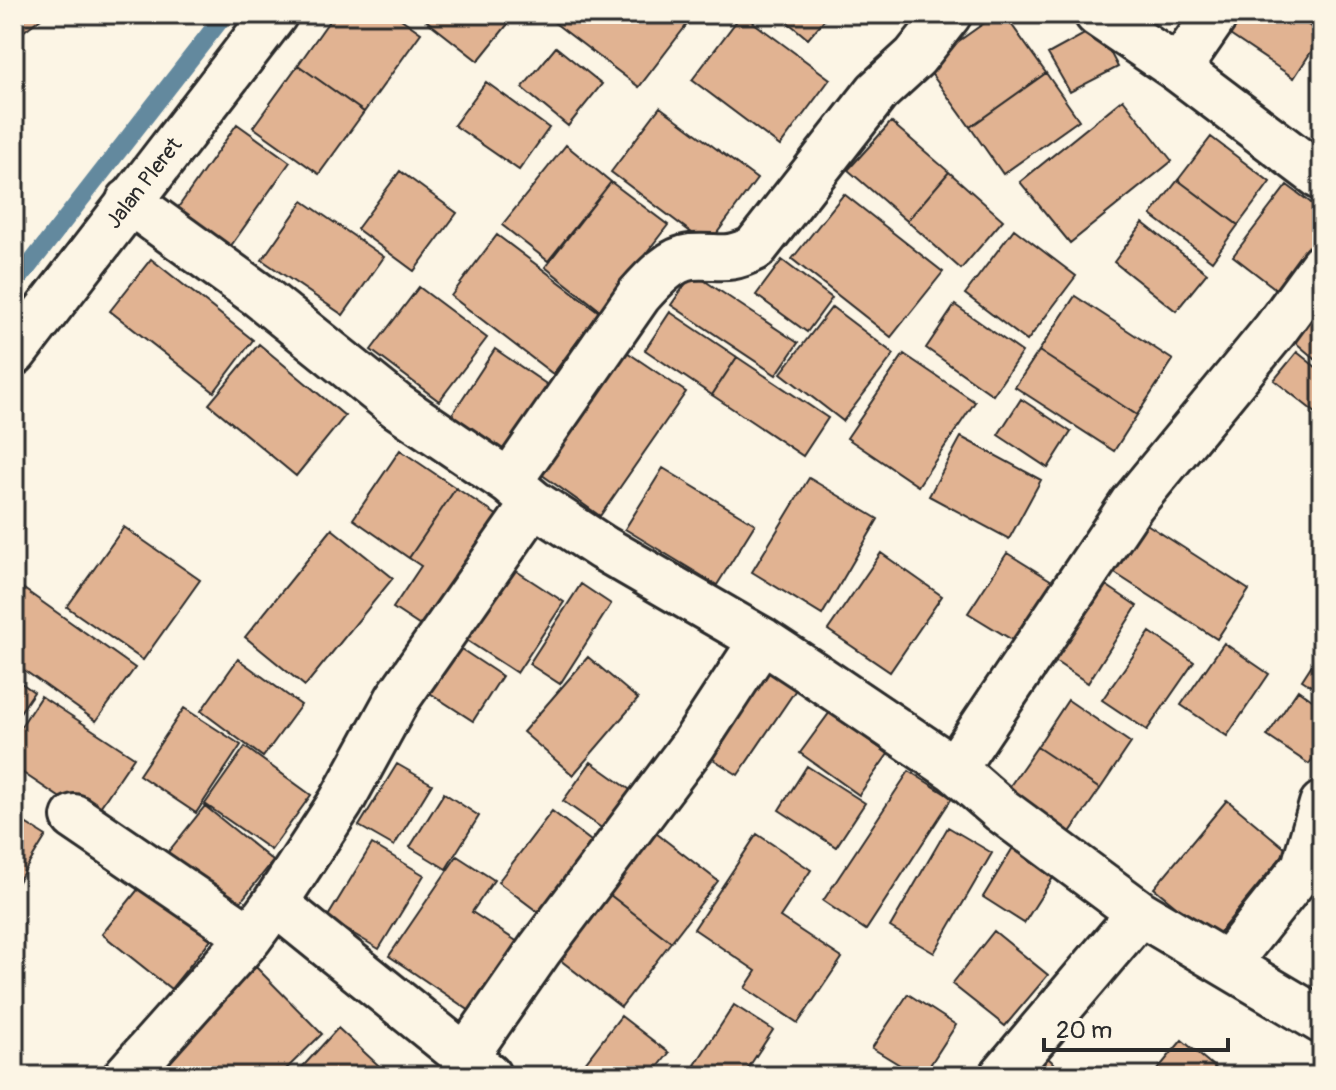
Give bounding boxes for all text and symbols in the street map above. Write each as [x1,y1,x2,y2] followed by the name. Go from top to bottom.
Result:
[100,132,188,234] street label: Jalan Pleret
[1044,1002,1228,1052] scale bar
[1056,1016,1112,1045] text: 20 m

